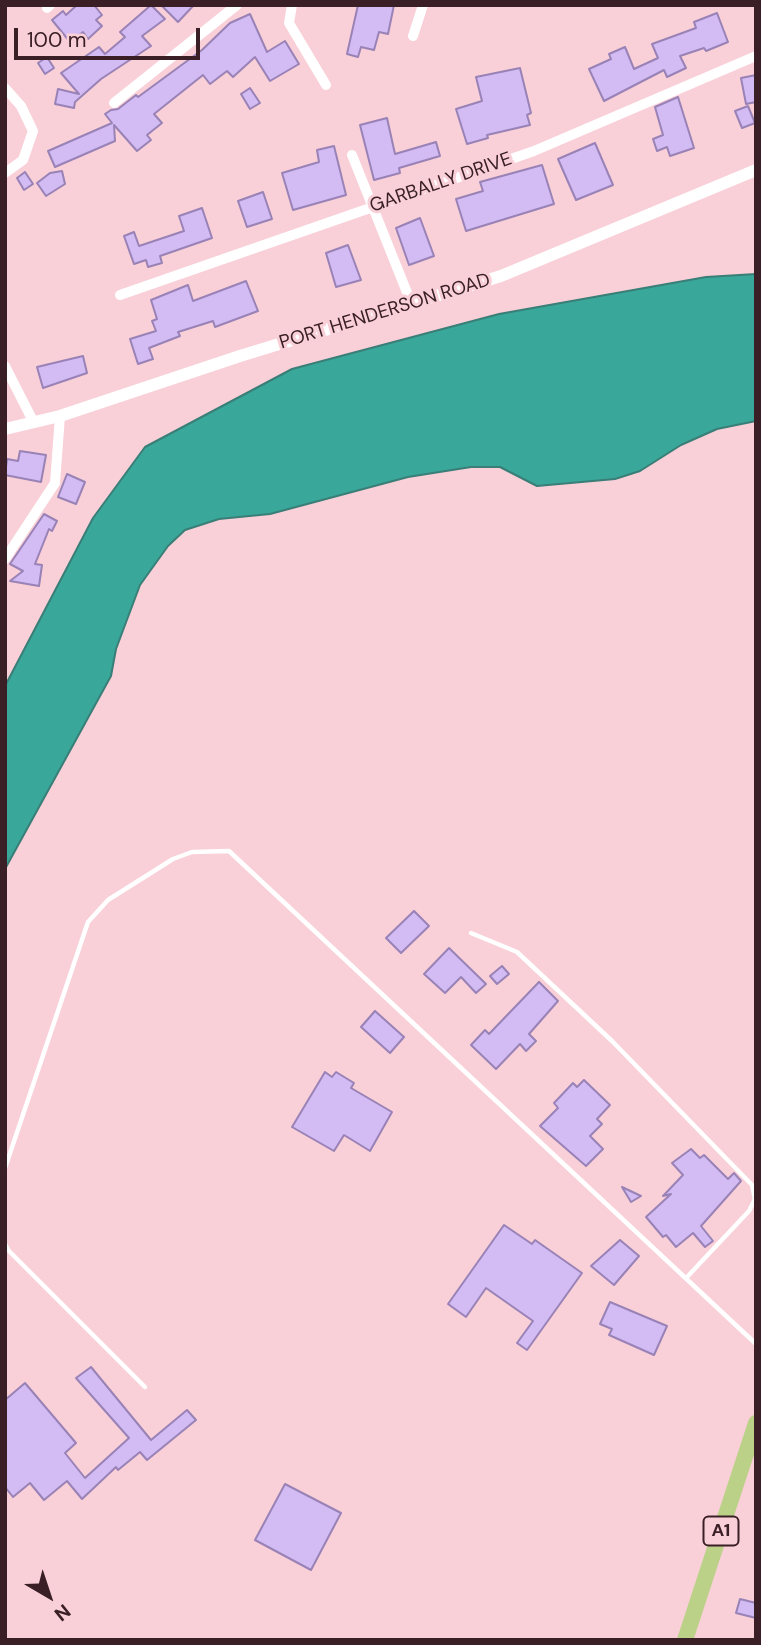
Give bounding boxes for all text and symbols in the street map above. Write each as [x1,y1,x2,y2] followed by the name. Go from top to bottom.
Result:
[18,14,203,58] scale bar
[27,26,87,54] text: 100 m
[367,148,515,218] street label: GARBALLY DRIVE
[277,269,493,355] street label: PORT HENDERSON ROAD
[704,1516,738,1546] road number: A1
[14,1561,84,1631] north arrow
[49,1599,76,1627] text: N

